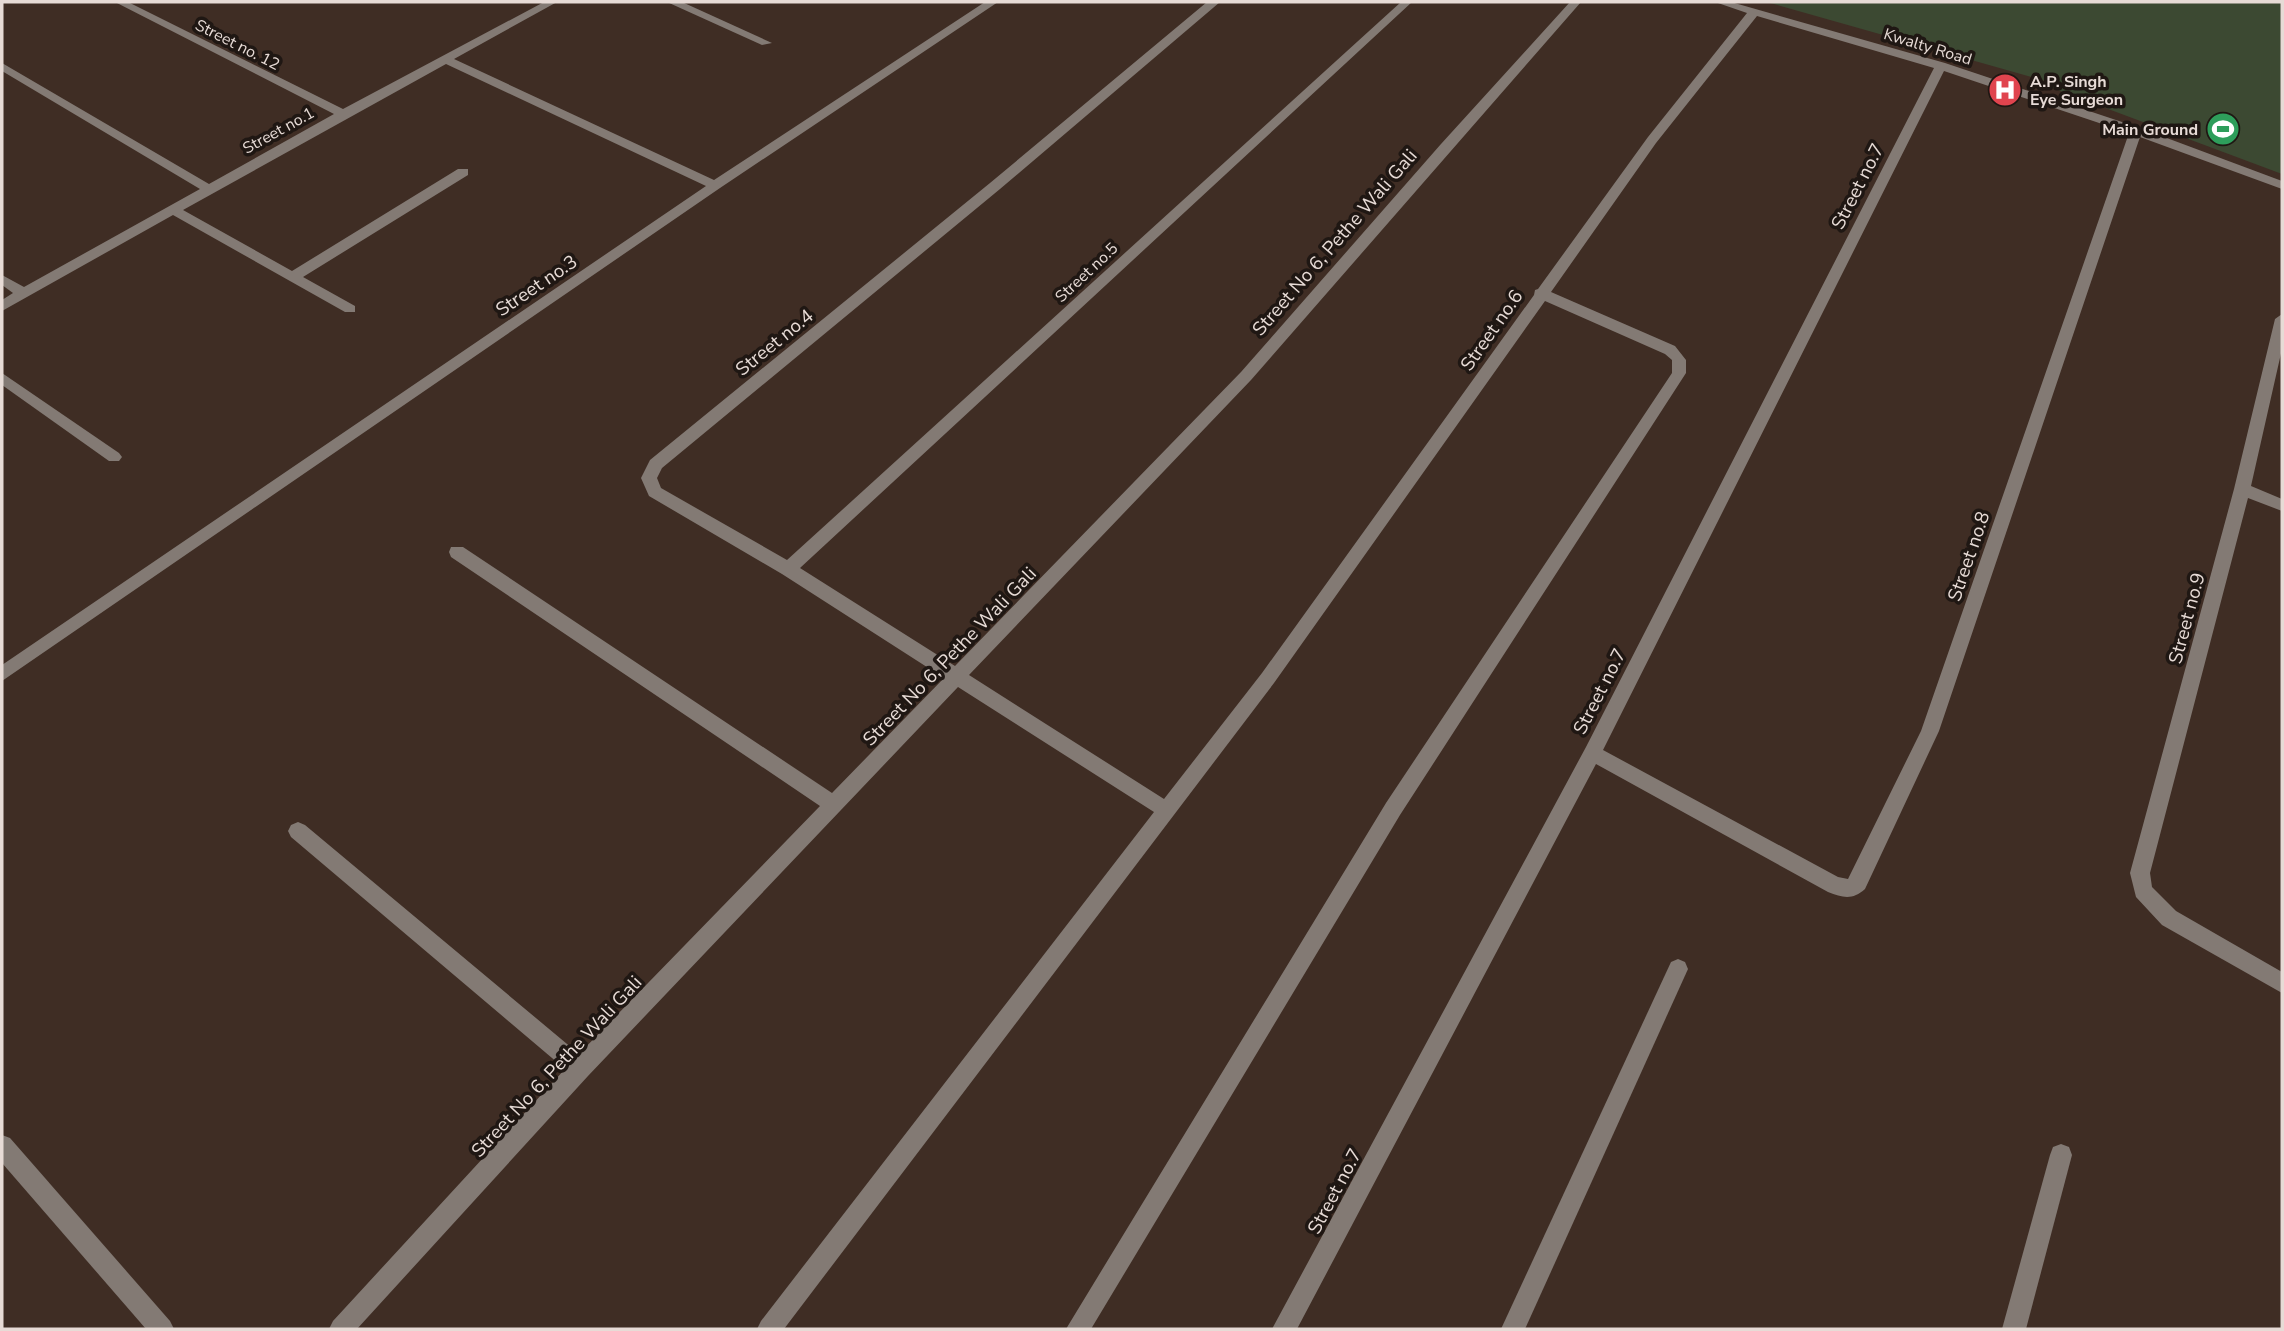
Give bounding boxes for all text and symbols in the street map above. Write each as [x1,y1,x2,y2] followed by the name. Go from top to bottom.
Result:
[191,14,284,76] street label: Street no. 12
[1881,23,1975,71] street label: Kwalty Road
[1986,71,2024,109] hospital icon: A.P. Singh Eye Surgeon
[2030,71,2123,111] place label: A.P. Singh Eye Surgeon
[239,102,318,160] street label: Street no.1
[2204,110,2242,148] sports icon: Main Ground
[2102,119,2198,141] place label: Main Ground
[1825,139,1891,234] street label: Street no.7
[1246,144,1423,342] street label: Street No 6, Pethe Wali Gali
[1050,238,1123,308] street label: Street no.5
[491,249,583,323] street label: Street no.3
[1454,285,1529,376] street label: Street no.6
[730,303,819,382] street label: Street no.4
[1941,508,1996,605] street label: Street no.8
[857,561,1042,752] street label: Street No 6, Pethe Wali Gali
[2162,570,2212,667] street label: Street no.9
[1567,644,1633,739] street label: Street no.7
[465,970,648,1163] street label: Street No 6, Pethe Wali Gali
[1301,1144,1368,1239] street label: Street no.7

